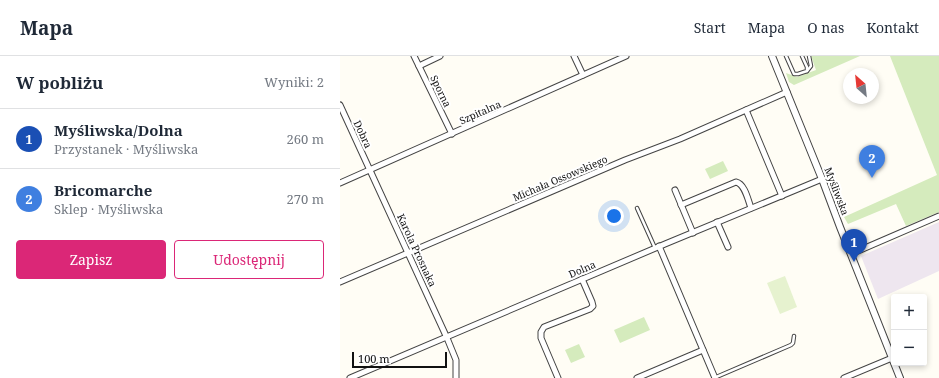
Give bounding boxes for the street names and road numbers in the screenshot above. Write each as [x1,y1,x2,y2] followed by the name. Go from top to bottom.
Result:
[427,73,455,110] street label: Sporna
[457,96,503,127] street label: Szpitalna
[350,118,376,151] street label: Dobra
[510,152,610,204] street label: Michała Ossowskiego
[821,165,853,217] street label: Myśliwska
[394,211,440,289] street label: Karola Prosnaka
[566,257,598,281] street label: Dolna

